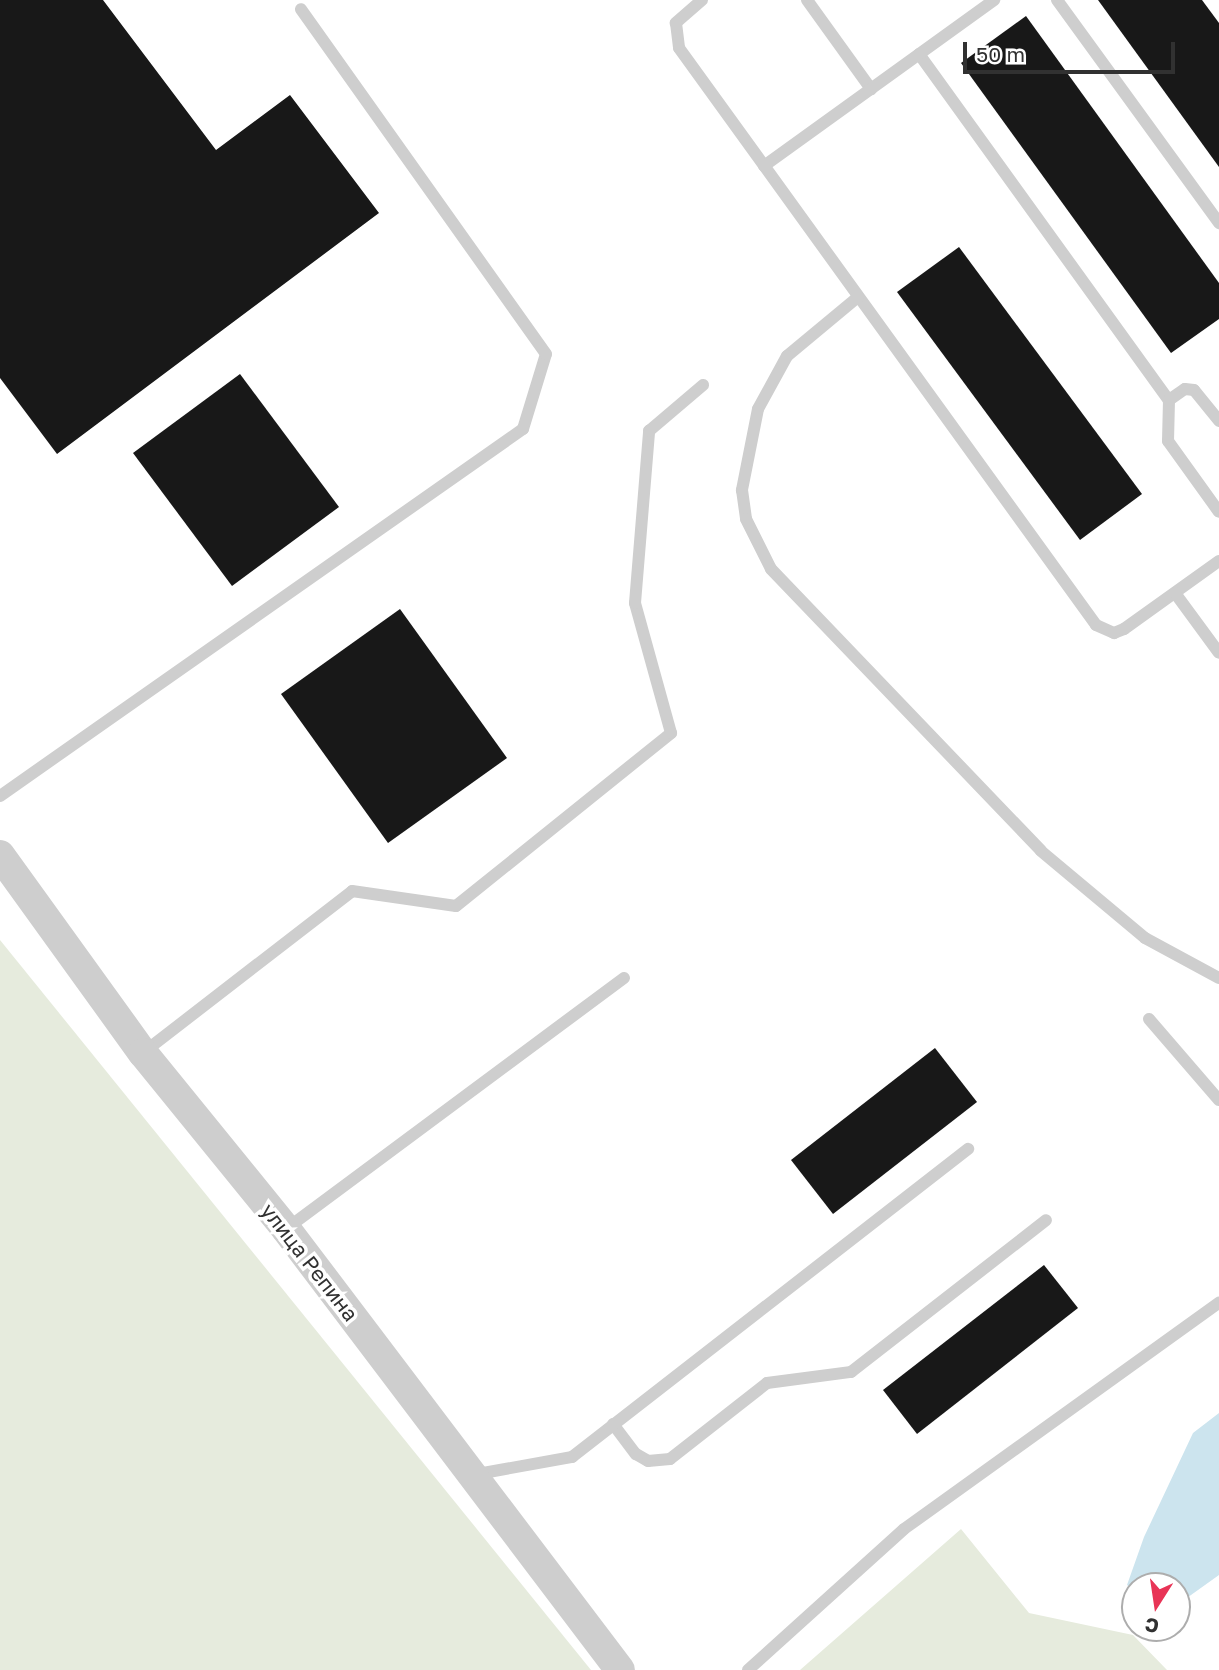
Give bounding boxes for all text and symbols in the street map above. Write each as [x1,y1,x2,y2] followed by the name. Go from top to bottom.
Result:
[967,28,1179,72] scale bar
[976,41,1025,67] text: 50 m
[256,1198,364,1326] street label: улица Репина
[1121,1572,1191,1642] north arrow
[1143,1613,1161,1639] text: С

